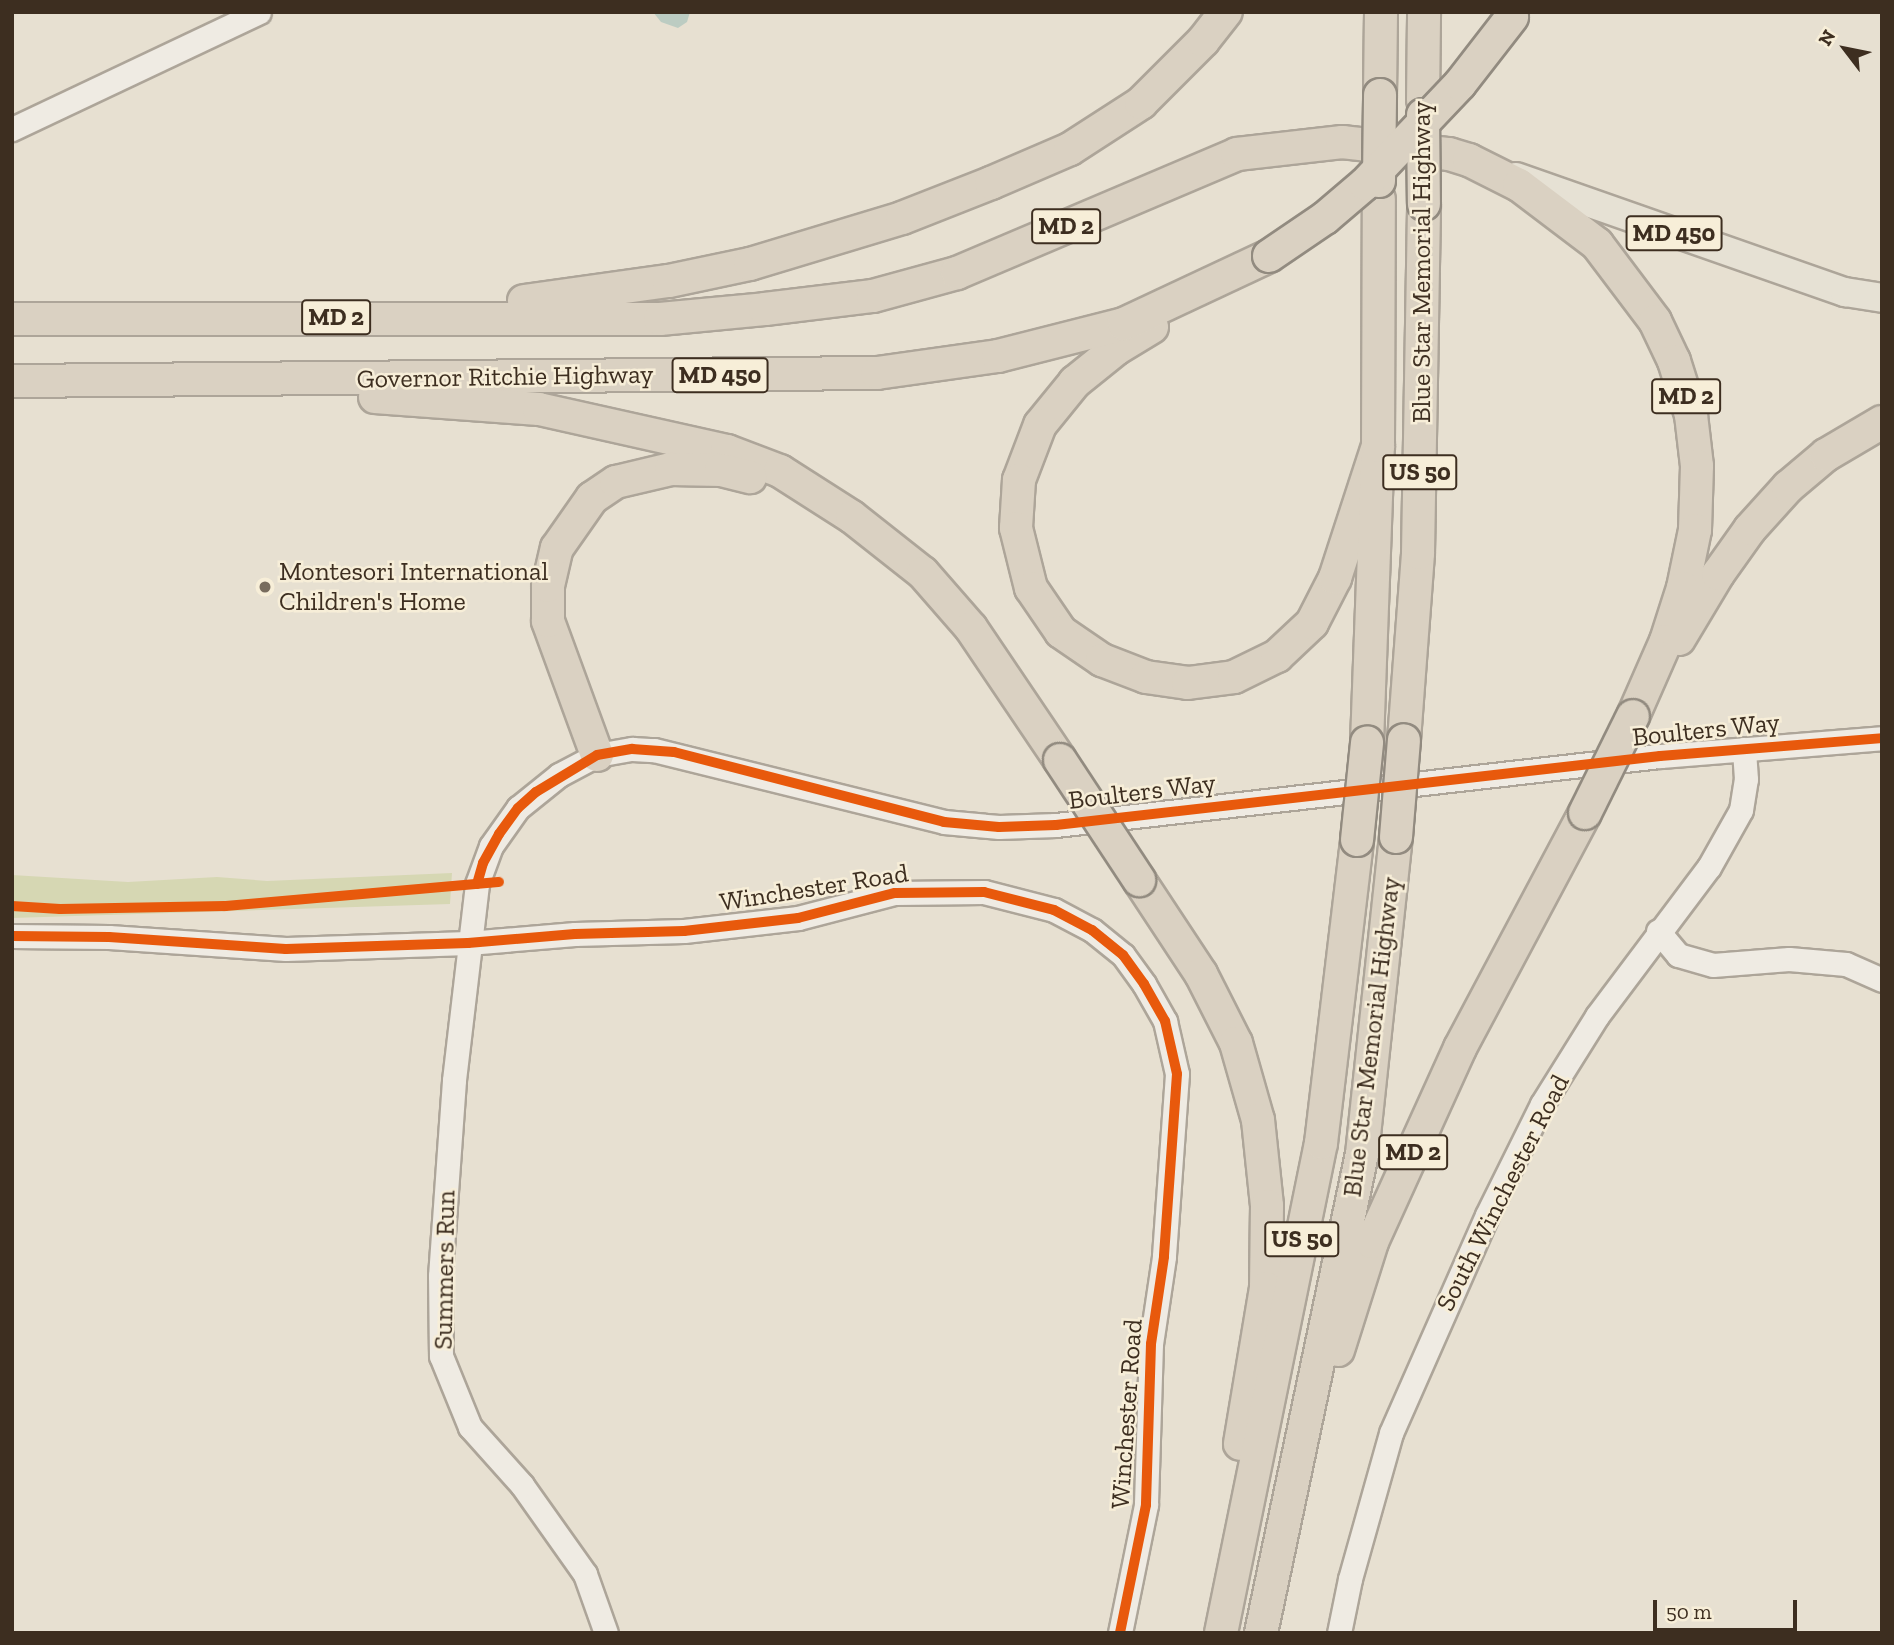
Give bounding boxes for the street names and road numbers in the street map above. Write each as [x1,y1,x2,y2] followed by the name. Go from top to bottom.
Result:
[1406,101,1438,423] street label: Blue Star Memorial Highway
[1031,206,1101,246] road number: MD 2
[1625,212,1723,254] road number: MD 450
[301,296,371,338] road number: MD 2
[671,354,769,396] road number: MD 450
[356,359,654,395] street label: Governor Ritchie Highway
[1651,376,1721,416] road number: MD 2
[1382,452,1458,492] road number: US 50
[1630,707,1782,753] street label: Boulters Way
[1066,767,1218,817] street label: Boulters Way
[717,858,911,918] street label: Winchester Road
[1337,875,1407,1199] street label: Blue Star Memorial Highway
[1429,1069,1577,1317] street label: South Winchester Road
[1378,1132,1448,1172] road number: MD 2
[428,1190,462,1350] street label: Summers Run
[1264,1218,1340,1260] road number: US 50
[1105,1318,1149,1510] street label: Winchester Road

